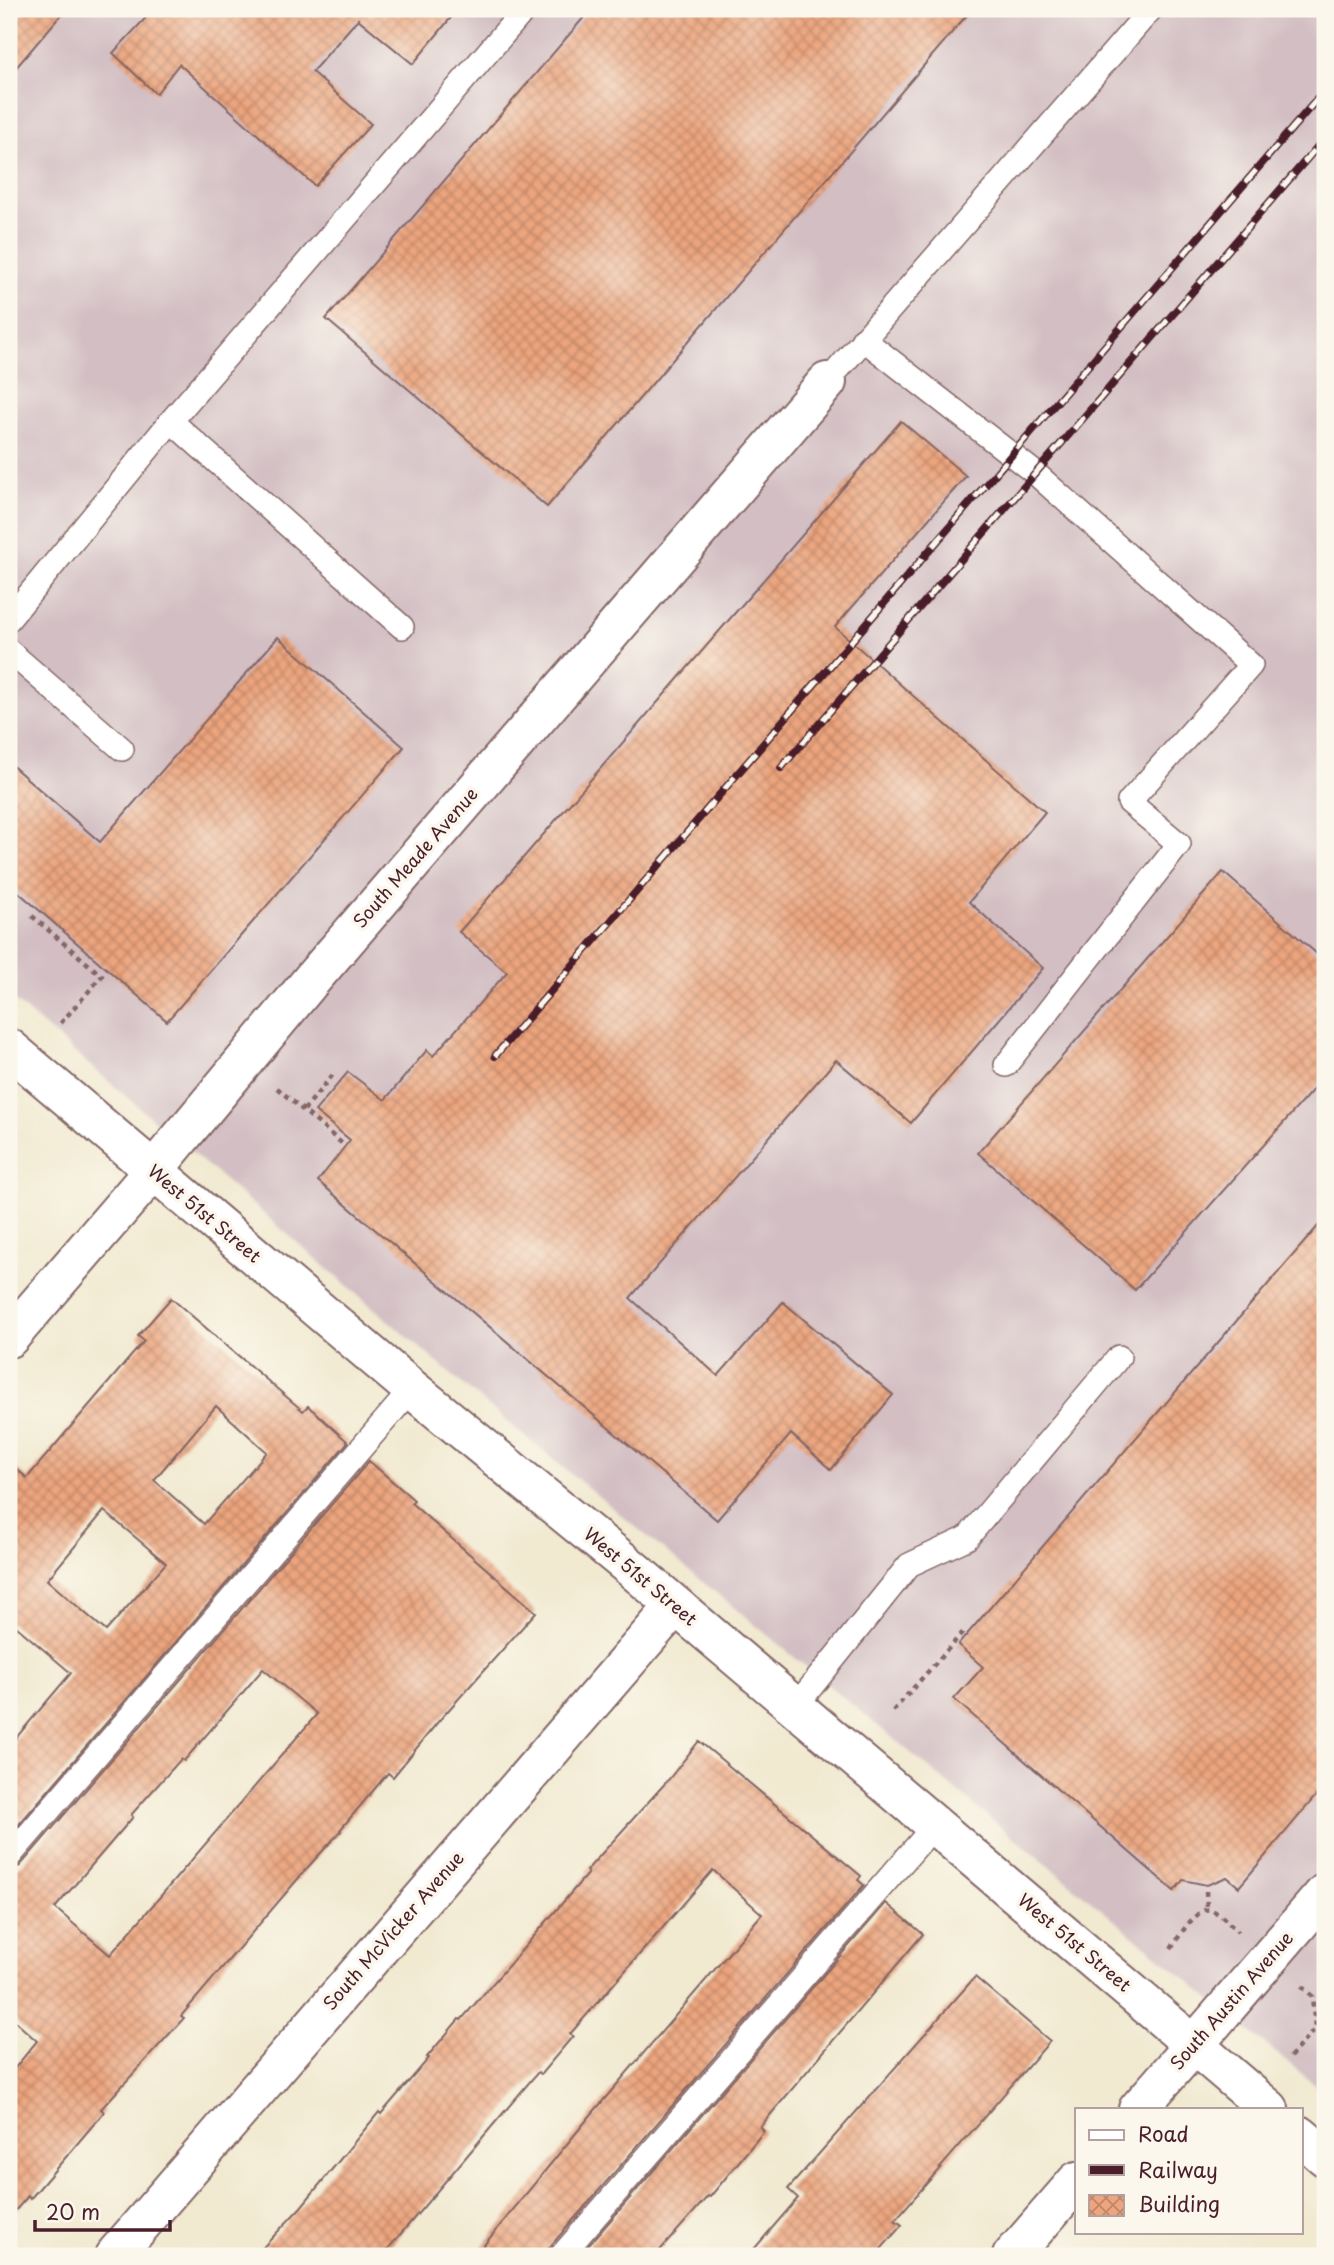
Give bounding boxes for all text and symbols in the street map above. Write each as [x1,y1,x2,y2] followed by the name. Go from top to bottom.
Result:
[346,781,484,933] street label: South Meade Avenue
[142,1157,268,1268] street label: West 51st Street
[578,1520,704,1631] street label: West 51st Street
[316,1845,470,2015] street label: South McVicker Avenue
[1012,1886,1138,1997] street label: West 51st Street
[1163,1925,1299,2075] street label: South Austin Avenue
[1075,2108,1302,2234] legend
[1138,2117,1189,2149] text: Road
[1138,2153,1218,2185] text: Railway
[1138,2187,1220,2219] text: Building
[35,2188,170,2232] scale bar
[46,2195,100,2227] text: 20 m

